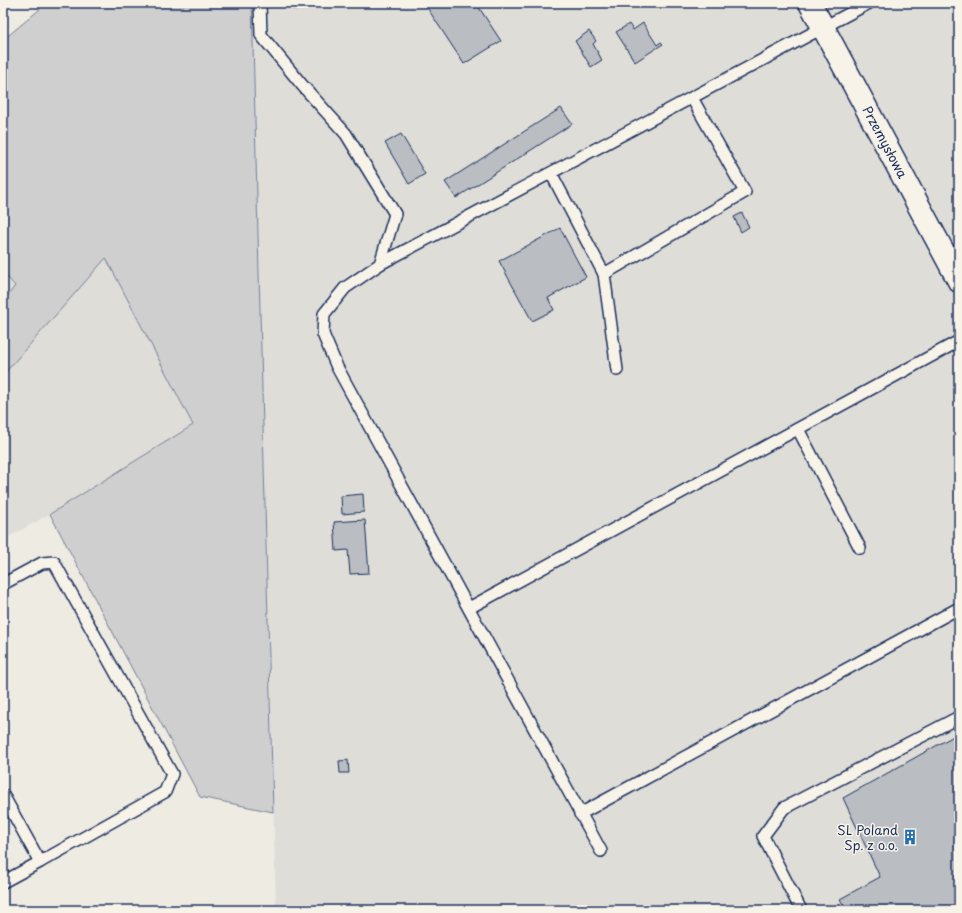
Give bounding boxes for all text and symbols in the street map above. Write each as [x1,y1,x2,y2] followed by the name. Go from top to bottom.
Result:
[858,102,913,182] street label: Przemysłowa
[837,820,898,854] place label: SL Poland Sp. z o.o.
[901,828,919,846] building icon: SL Poland Sp. z o.o.

